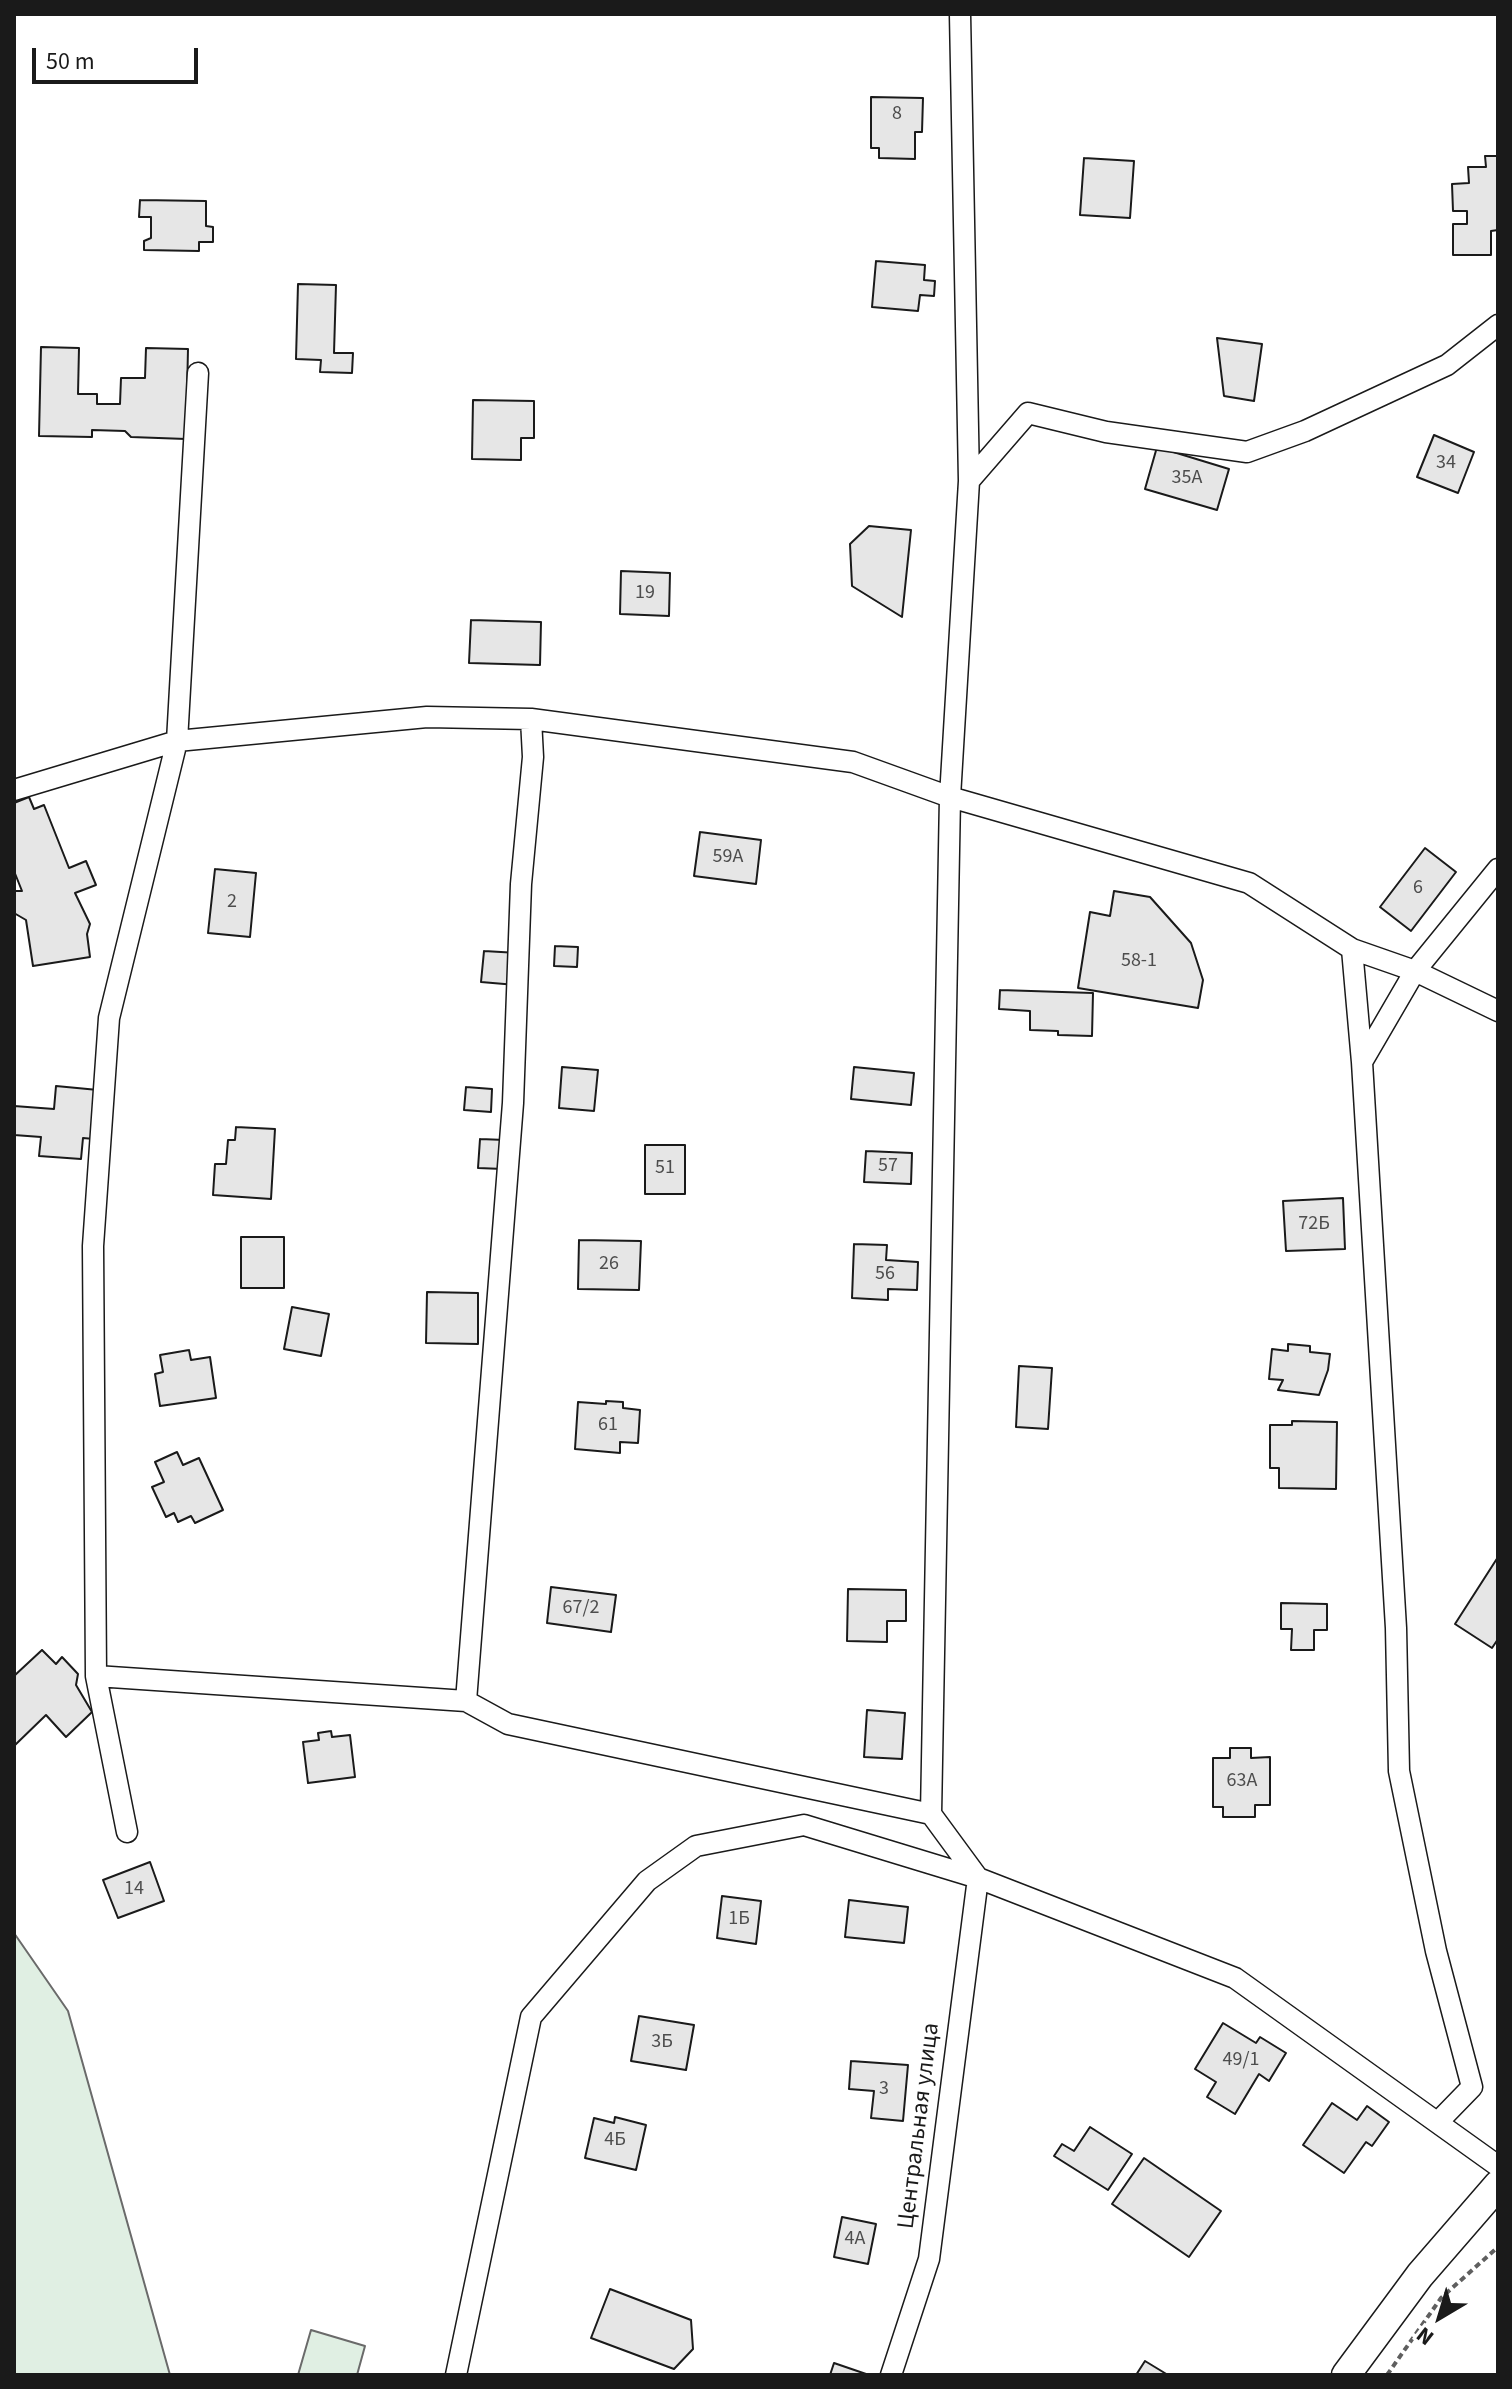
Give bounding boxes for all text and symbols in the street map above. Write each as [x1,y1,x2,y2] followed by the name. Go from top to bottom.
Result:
[36,32,202,82] scale bar
[46,44,95,79] text: 50 m
[892,103,902,127] house number: 8
[1436,452,1456,476] house number: 34
[1172,467,1202,491] house number: 35А
[635,582,655,606] house number: 19
[713,846,743,870] house number: 59А
[1413,877,1423,901] house number: 6
[227,891,237,915] house number: 2
[1121,950,1157,974] house number: 58-1
[878,1155,898,1179] house number: 57
[655,1157,675,1181] house number: 51
[1298,1213,1330,1237] house number: 72Б
[599,1253,619,1277] house number: 26
[875,1263,895,1287] house number: 56
[598,1414,618,1438] house number: 61
[563,1597,599,1621] house number: 67/2
[1227,1770,1257,1794] house number: 63А
[124,1878,144,1902] house number: 14
[728,1908,750,1932] house number: 1Б
[893,2021,947,2231] street label: Центральная улица
[651,2031,673,2055] house number: 3Б
[1223,2049,1259,2073] house number: 49/1
[879,2078,889,2102] house number: 3
[604,2129,626,2153] house number: 4Б
[845,2228,865,2252] house number: 4А
[1400,2277,1480,2357] north arrow
[1410,2319,1441,2353] text: N

